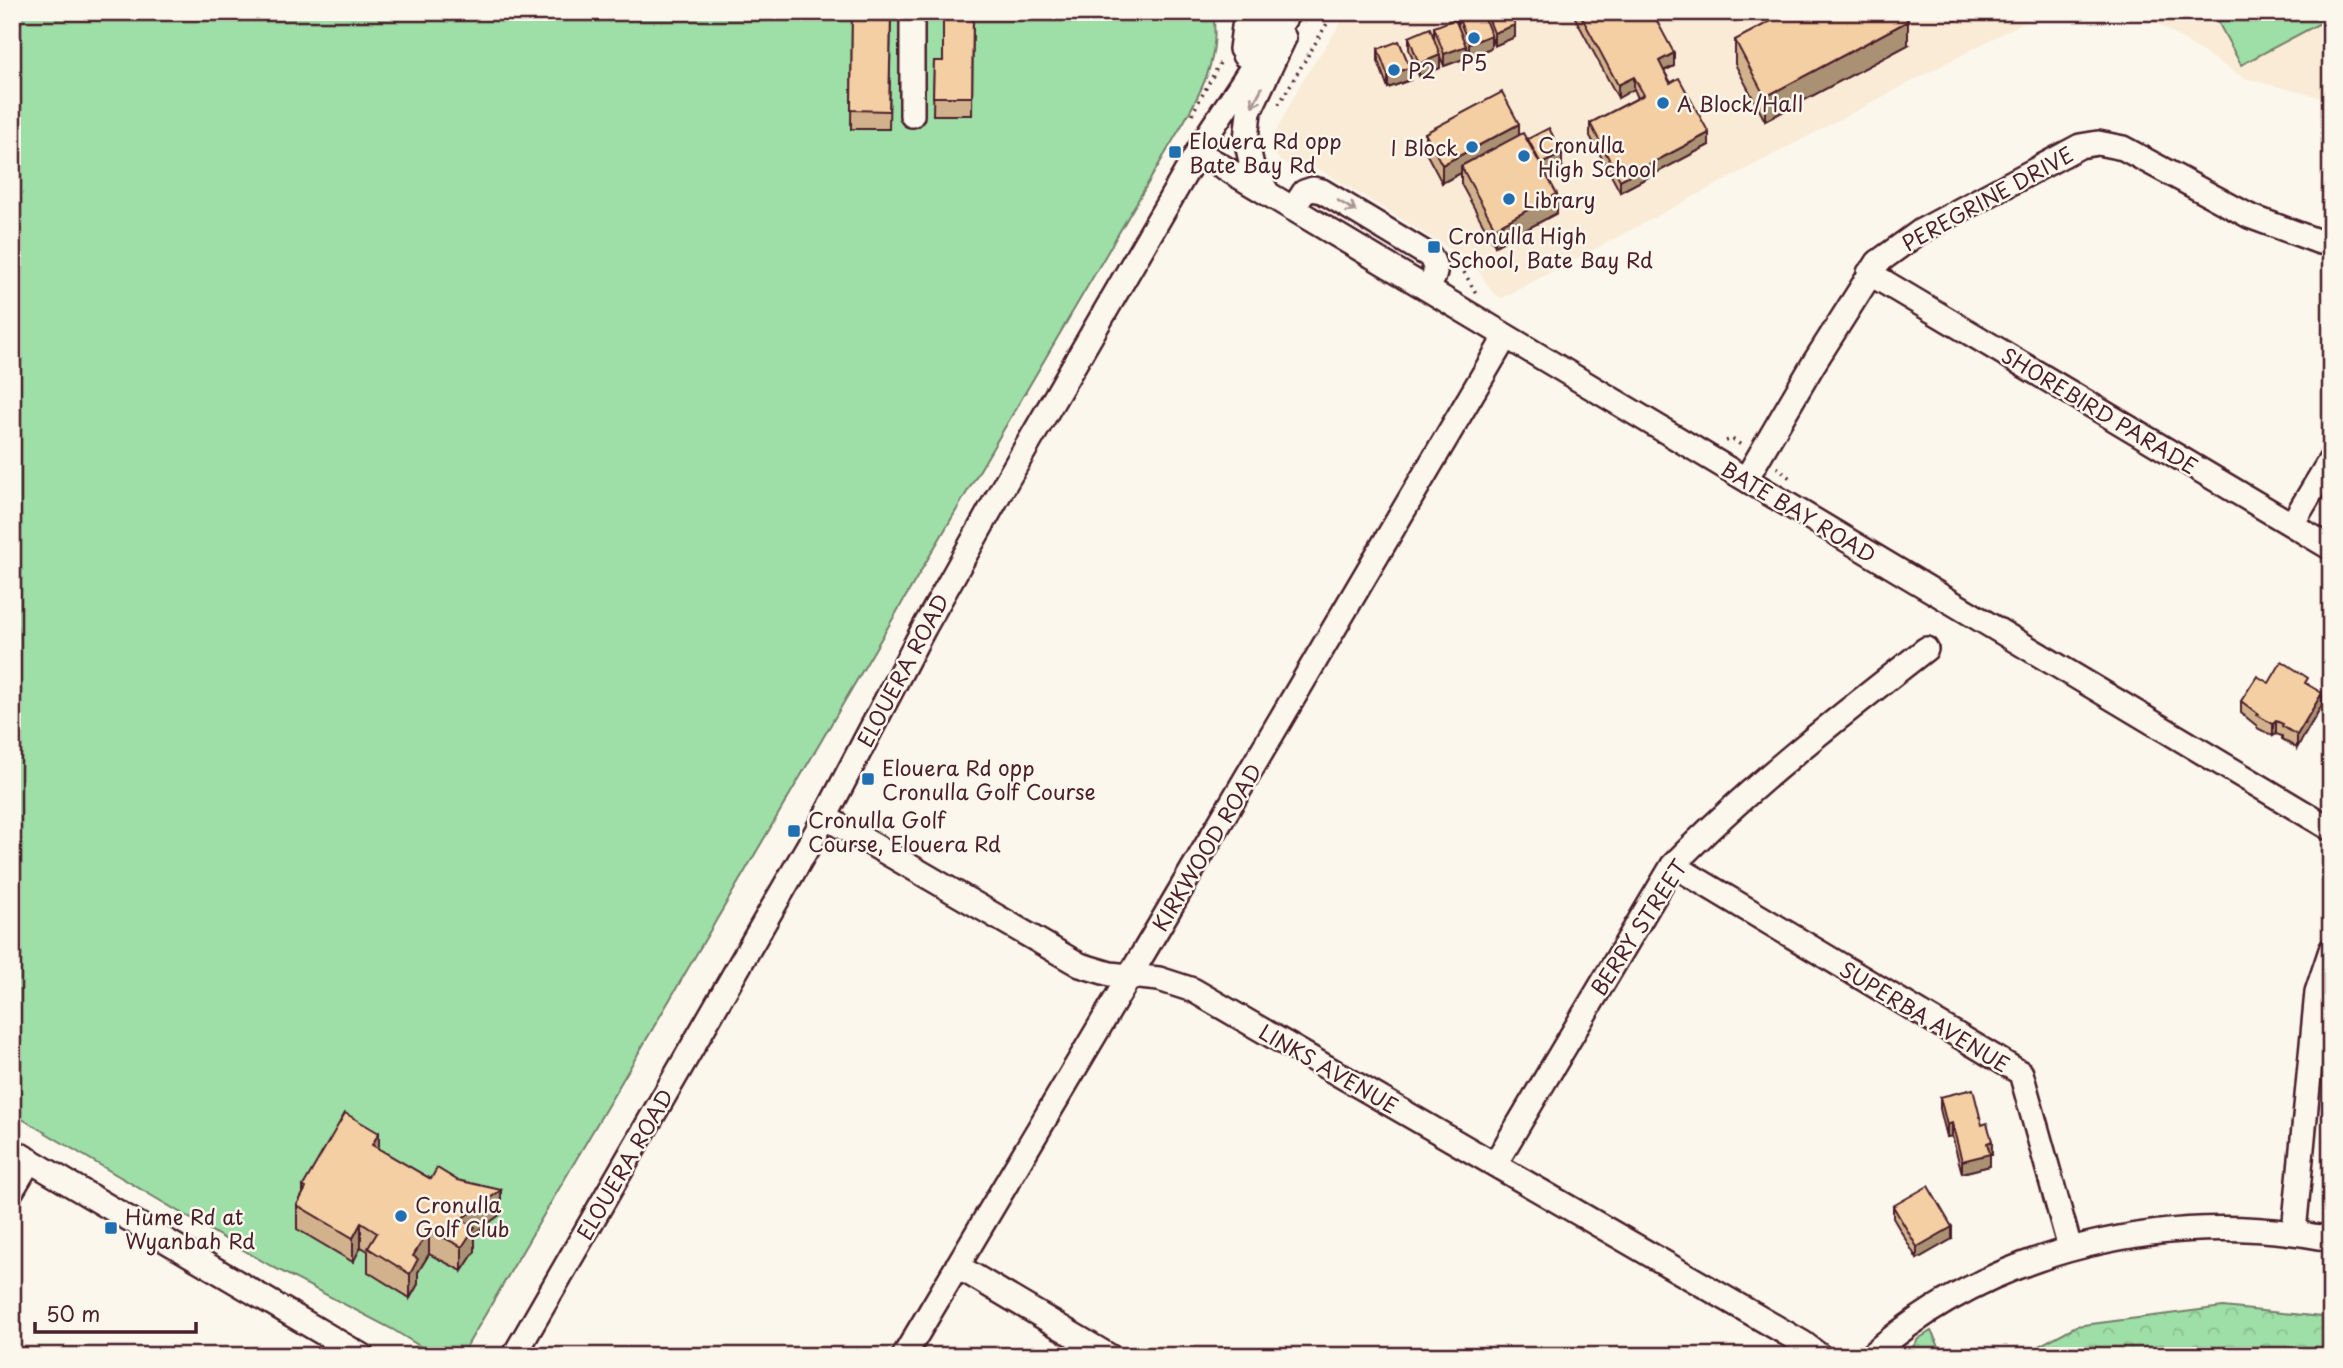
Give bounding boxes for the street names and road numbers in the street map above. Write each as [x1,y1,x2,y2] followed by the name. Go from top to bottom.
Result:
[1895,137,2079,259] street label: PEREGRINE DRIVE
[1996,339,2204,481] street label: SHOREBIRD PARADE
[1715,452,1883,570] street label: BATE BAY ROAD
[848,588,956,752] street label: ELOUERA ROAD
[1143,757,1269,937] street label: KIRKWOOD ROAD
[1582,852,1694,1001] street label: BERRY STREET
[1834,952,2016,1080] street label: SUPERBA AVENUE
[1253,1015,1405,1121] street label: LINKS AVENUE
[568,1083,680,1245] street label: ELOUERA ROAD

